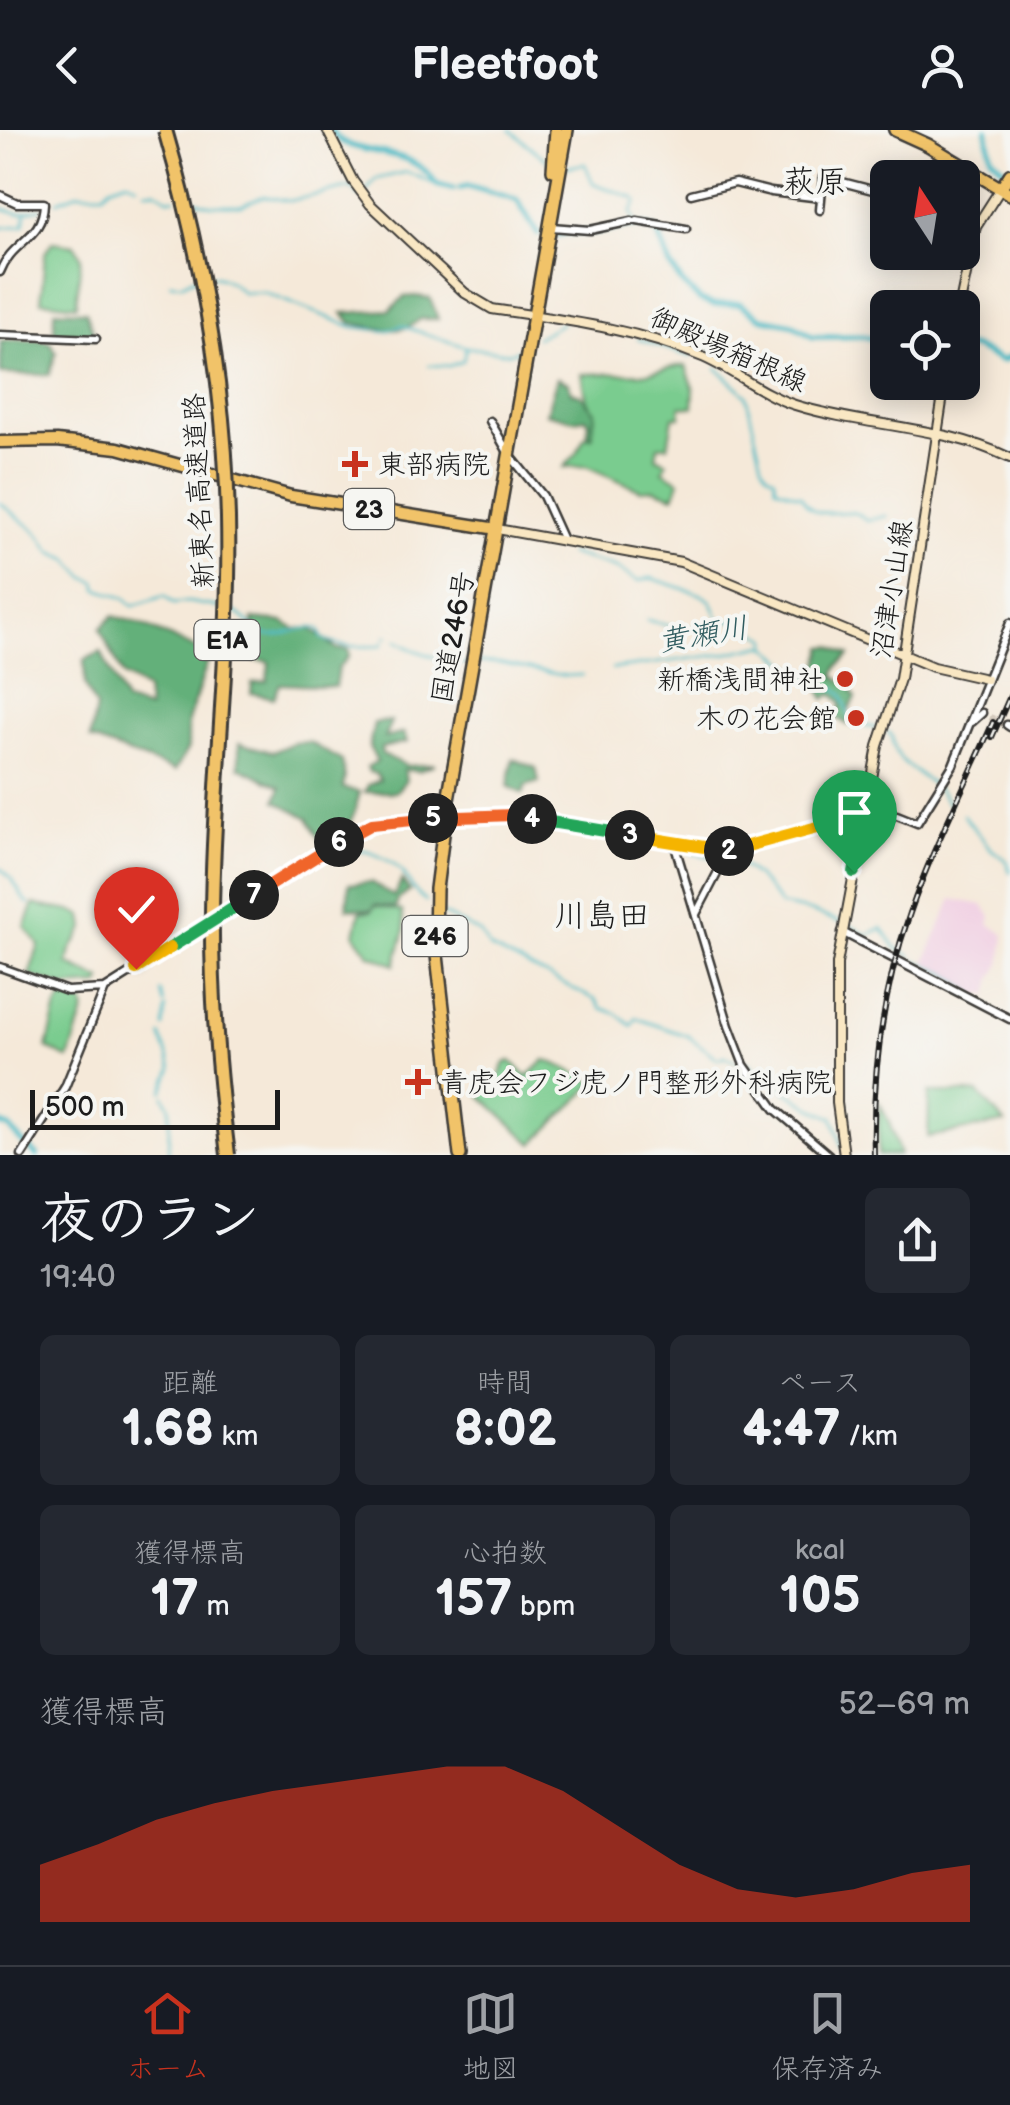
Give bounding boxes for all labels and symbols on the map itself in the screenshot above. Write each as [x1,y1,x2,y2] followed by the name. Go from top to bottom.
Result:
[870,160,980,270] north arrow
[783,163,847,202] district label: 萩原
[645,301,812,400] street label: 御殿場箱根線
[178,392,221,590] street label: 新東名高速道路
[378,449,490,482] place label: 東部病院
[342,451,368,477] marker: 東部病院
[344,489,394,529] road number: 23
[865,518,920,661] street label: 沼津小山線
[426,568,481,706] street label: 国道246号
[656,610,750,660] water label: 黄瀬川
[194,620,260,660] road number: E1A
[657,664,825,697] place label: 新橋浅間神社
[834,668,856,690] marker: 新橋浅間神社
[696,703,836,736] place label: 木の花会館
[845,707,867,729] marker: 木の花会館
[812,770,897,873] pin
[408,793,458,843] pin: 5
[507,794,557,844] pin: 4
[605,810,655,860] pin: 3
[314,817,364,867] pin: 6
[704,826,754,876] pin: 2
[94,867,179,970] pin
[229,870,279,920] pin: 7
[554,897,650,936] district label: 川島田
[402,916,468,956] road number: 246
[440,1067,832,1100] place label: 青虎会フジ虎ノ門整形外科病院
[405,1069,431,1095] marker: 青虎会フジ虎ノ門整形外科病院
[30,1085,280,1130] scale bar

